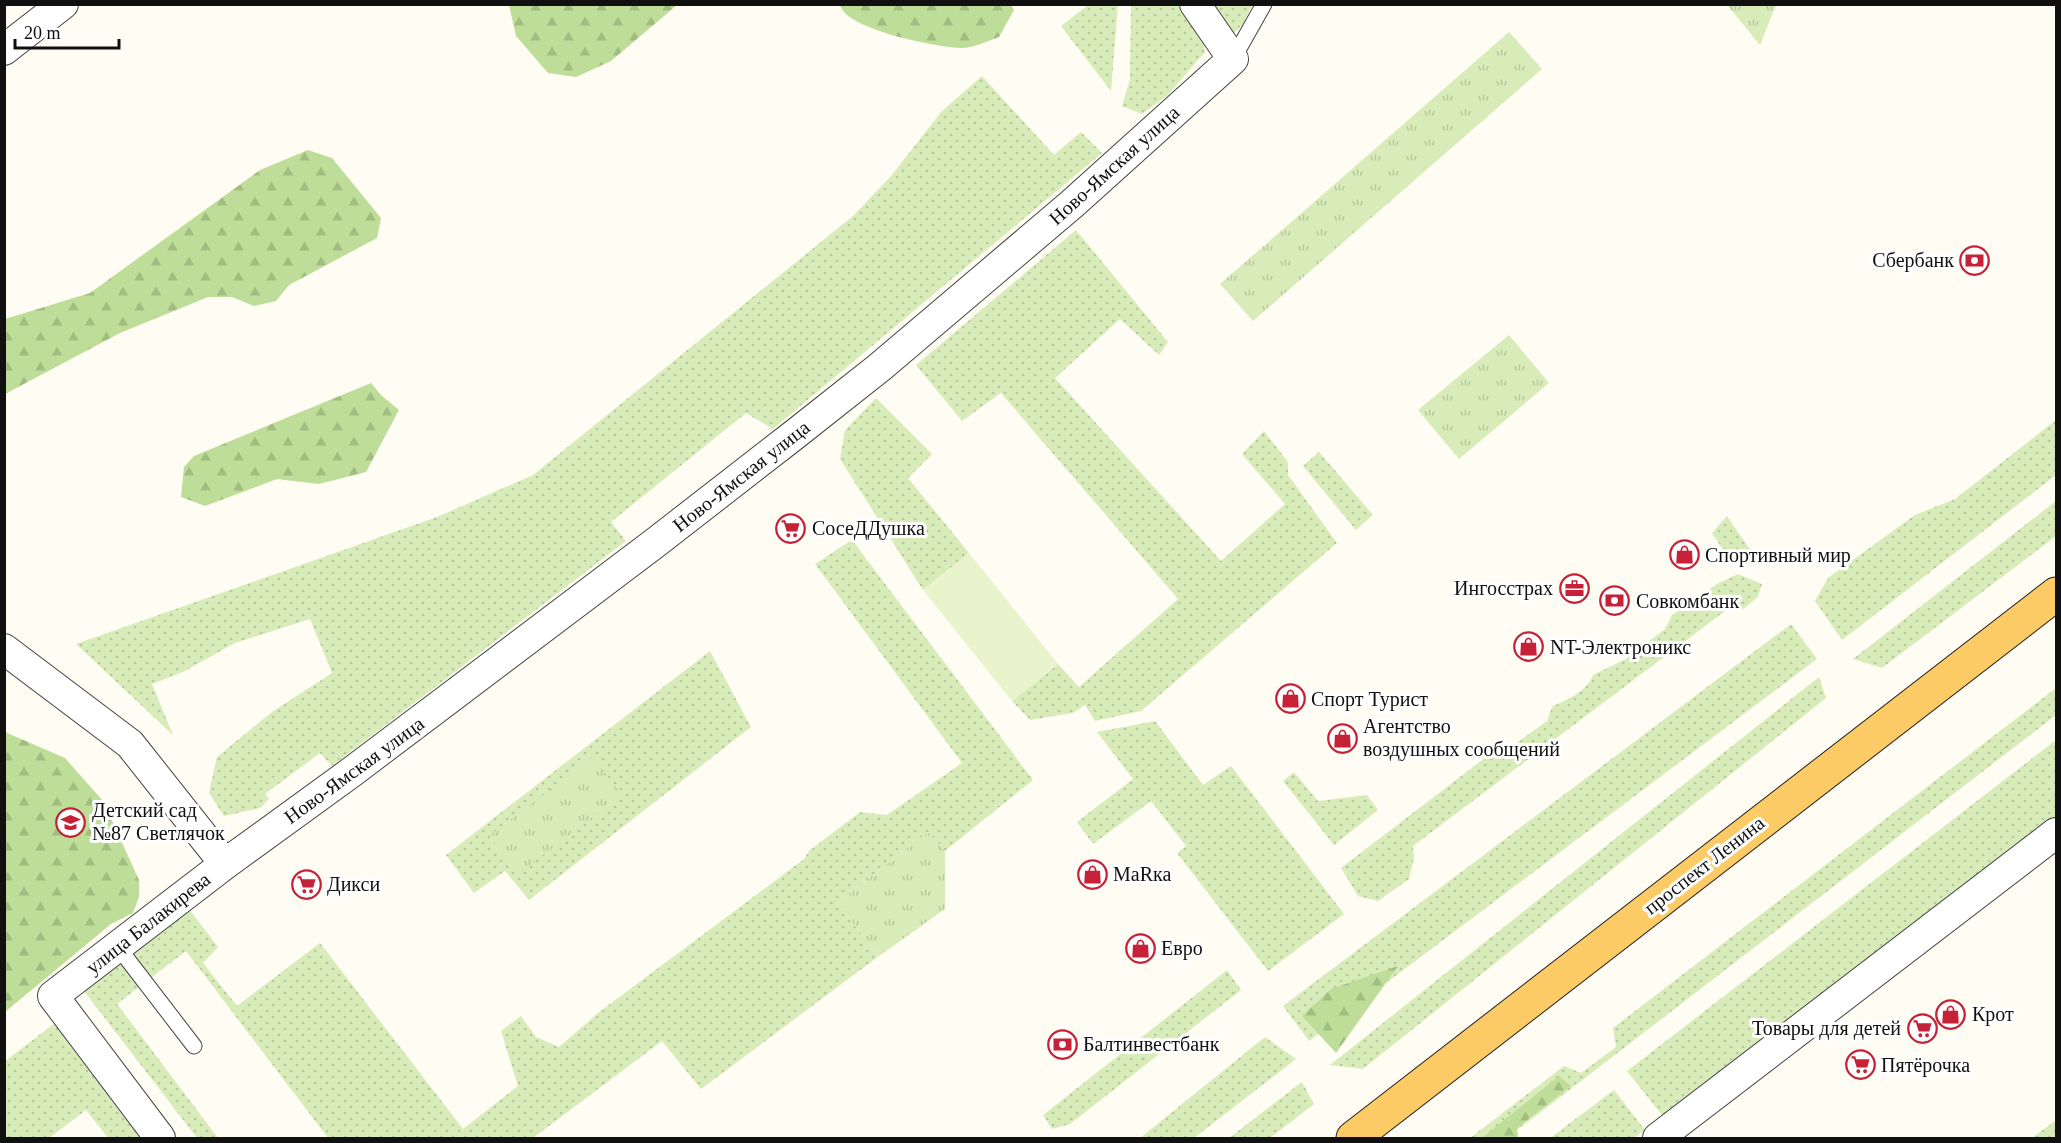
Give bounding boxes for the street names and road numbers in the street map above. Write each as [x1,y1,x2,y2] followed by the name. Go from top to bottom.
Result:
[1045,101,1184,230] street label: Ново-Ямская улица
[668,416,814,537] street label: Ново-Ямская улица
[280,712,429,829] street label: Ново-Ямская улица
[1640,811,1769,919] street label: проспект Ленина
[82,868,215,979] street label: улица Балакирева

